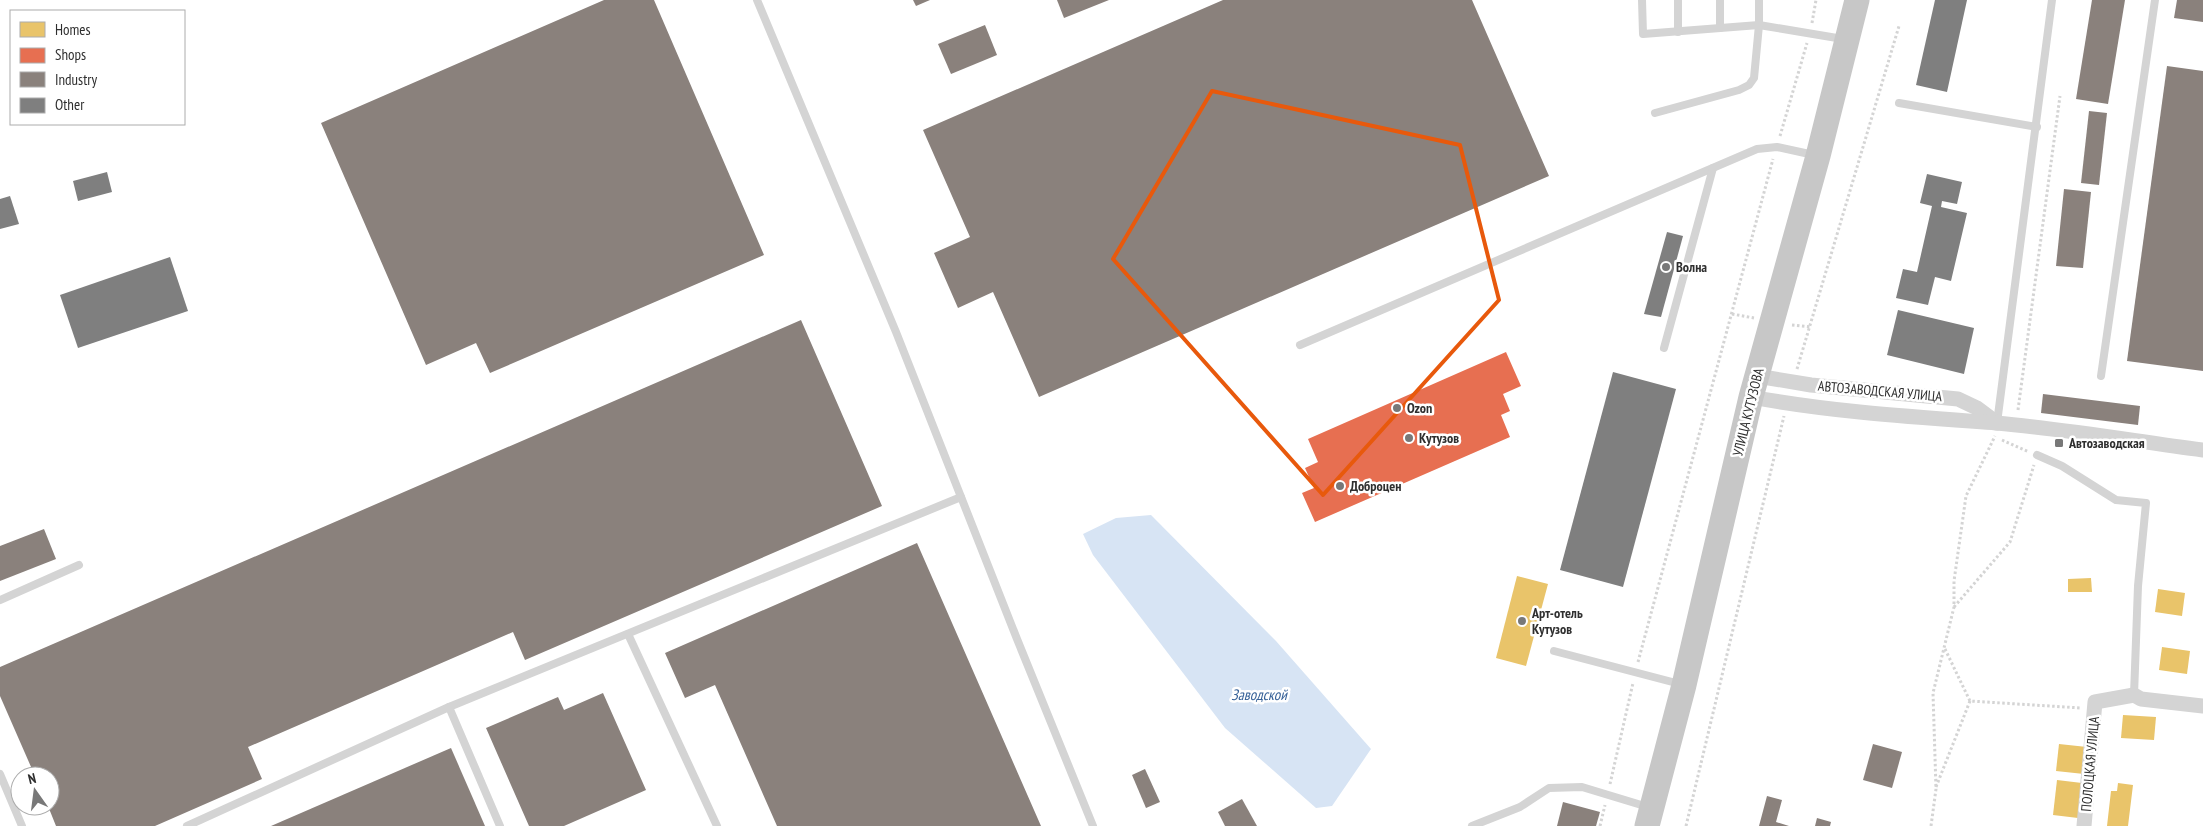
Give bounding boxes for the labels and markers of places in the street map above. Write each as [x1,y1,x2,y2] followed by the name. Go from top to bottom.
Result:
[1676,258,1707,276] place label: Волна
[1660,261,1672,273] marker: Волна
[1407,399,1432,417] place label: Ozon
[1391,402,1403,414] marker: Ozon
[1419,429,1459,447] place label: Кутузов
[1403,432,1415,444] marker: Кутузов
[2068,434,2145,452] place label: Автозаводская
[2053,437,2065,449] marker: Автозаводская
[1350,477,1402,495] place label: Доброцен
[1334,480,1346,492] marker: Доброцен
[1531,604,1583,638] place label: Арт-отель Кутузов
[1516,615,1528,627] marker: Арт-отель Кутузов

